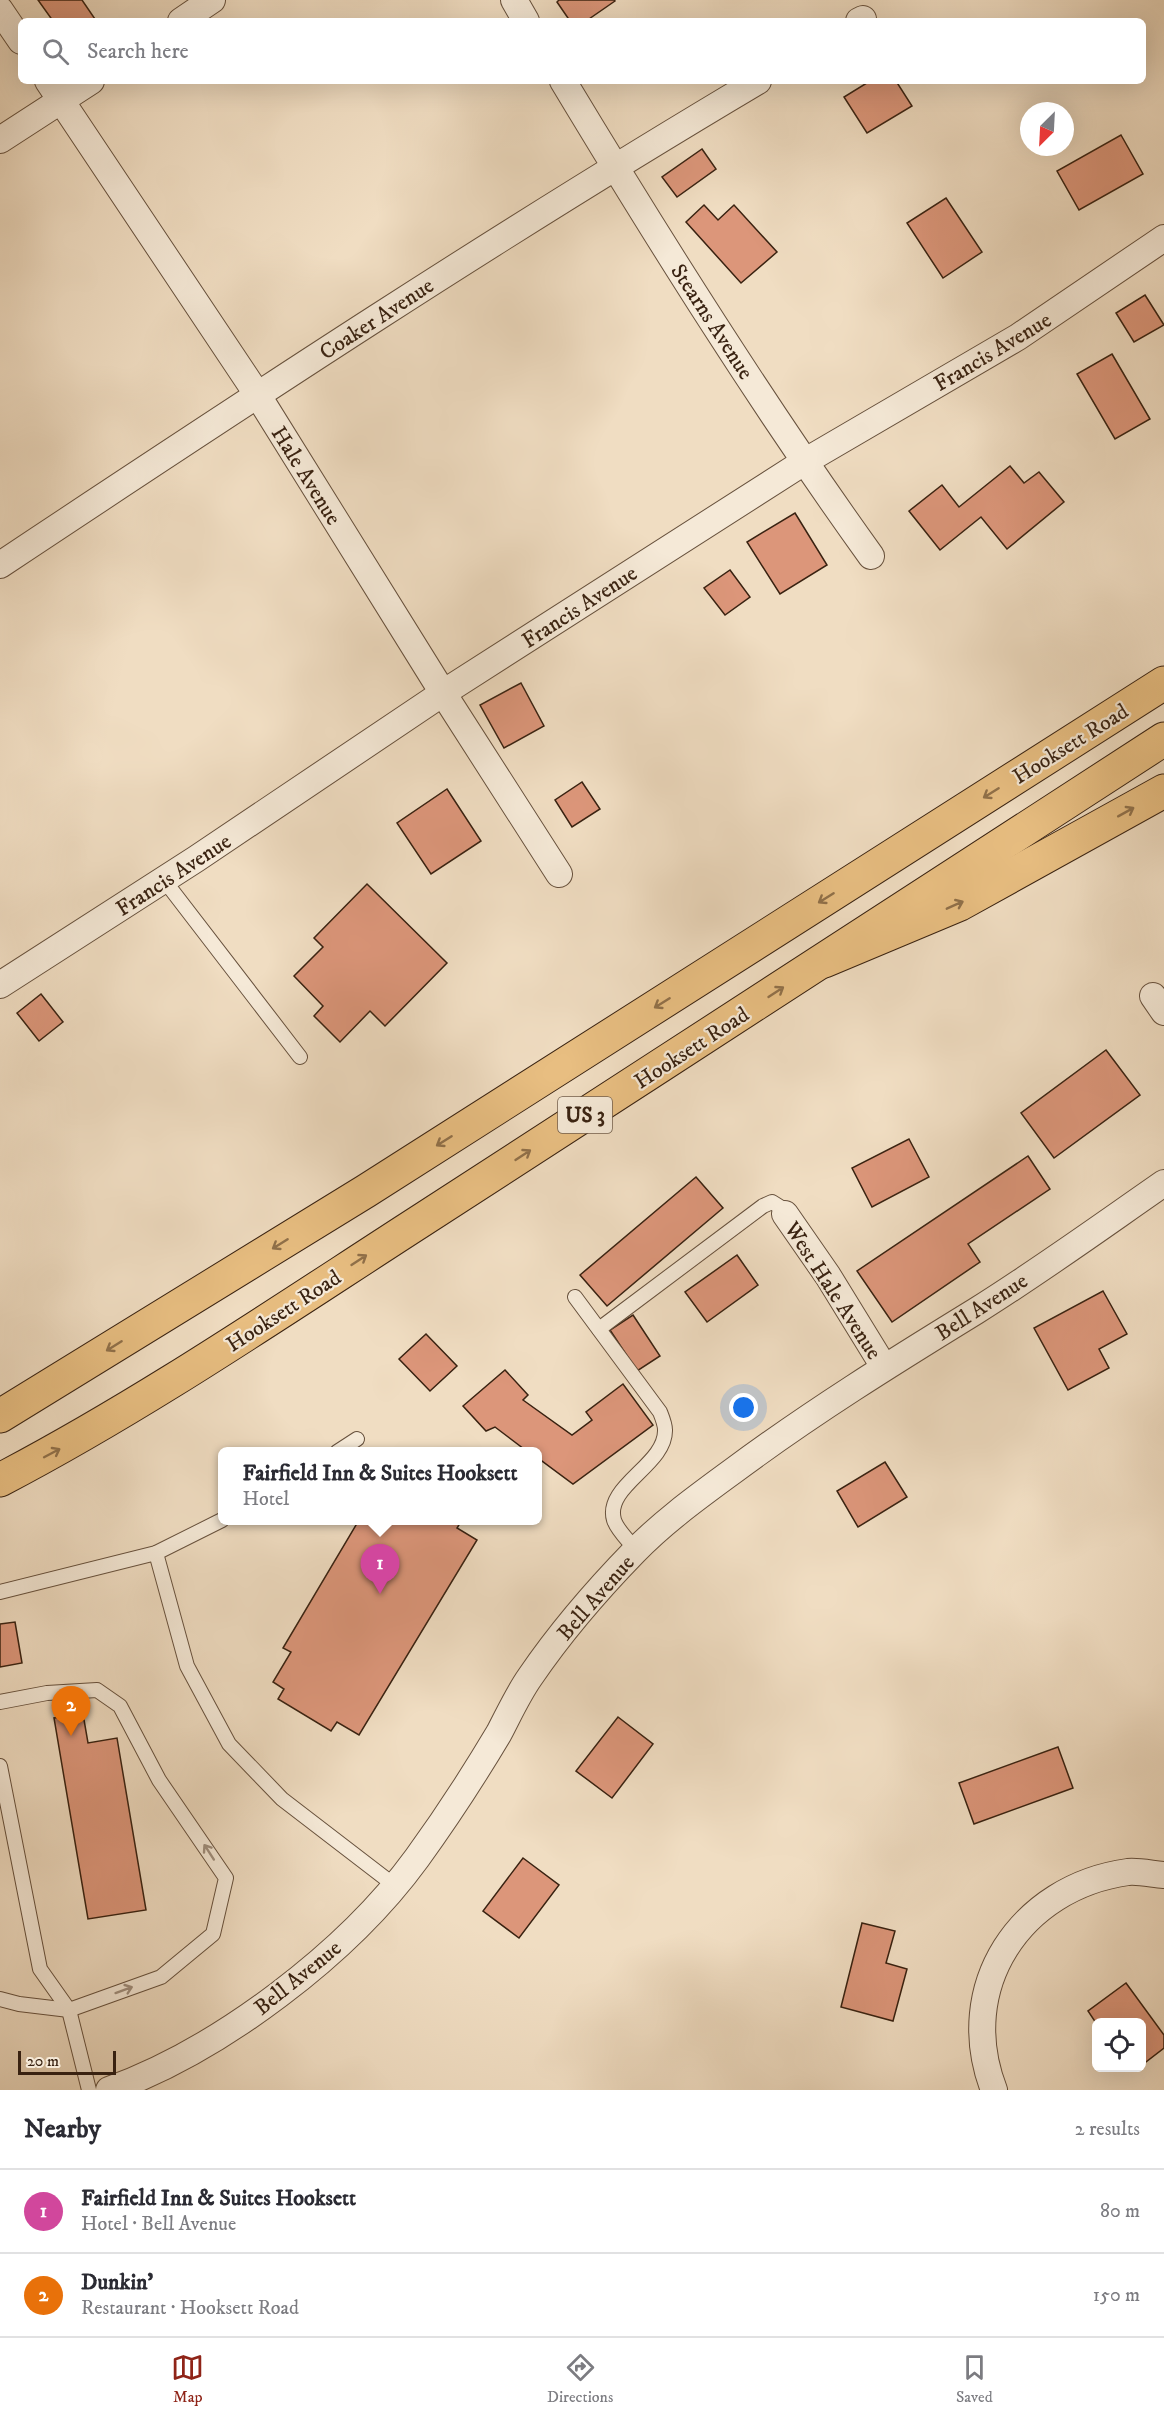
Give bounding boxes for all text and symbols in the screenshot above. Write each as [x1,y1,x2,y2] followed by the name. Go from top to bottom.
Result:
[18,18,1146,84] search box
[39,35,72,68] icon: search
[87,38,189,65] text: Search here
[1020,102,1074,156] north arrow
[664,259,759,385] street label: Stearns Avenue
[315,272,439,366] street label: Coaker Avenue
[929,307,1056,398] street label: Francis Avenue
[265,421,347,530] street label: Hale Avenue
[517,560,643,655] street label: Francis Avenue
[1008,698,1134,790] street label: Hooksett Road
[983,788,1000,800] one-way arrow
[1117,806,1134,818] one-way arrow
[111,828,237,923] street label: Francis Avenue
[818,893,835,905] one-way arrow
[945,899,963,911] one-way arrow
[767,986,784,999] one-way arrow
[654,997,671,1009] one-way arrow
[629,1001,754,1095] street label: Hooksett Road
[558,1097,612,1133] road number: US 3
[436,1136,453,1148] one-way arrow
[515,1149,531,1161] one-way arrow
[778,1216,887,1365] street label: West Hale Avenue
[272,1238,289,1250] one-way arrow
[351,1254,368,1267] one-way arrow
[221,1264,346,1358] street label: Hooksett Road
[931,1268,1033,1347] street label: Bell Avenue
[106,1341,123,1353] one-way arrow
[729,1393,758,1422] your location
[43,1447,60,1459] one-way arrow
[218,1447,542,1525] popup
[242,1460,518,1487] text: Fairfield Inn & Suites Hooksett
[242,1487,289,1512] text: Hotel
[360,1544,400,1594] pin: 1
[552,1550,641,1646] street label: Bell Avenue
[52,1686,90,1736] pin: 2
[203,1844,215,1861] one-way arrow
[249,1935,347,2022] street label: Bell Avenue
[114,1984,133,1995] one-way arrow
[1092,2018,1146,2072] map controls
[1092,2018,1146,2072] button: locate
[18,2048,116,2076] scale bar
[27,2051,59,2071] text: 20 m
[24,2113,101,2146] text: Nearby
[1075,2117,1140,2142] text: 2 results
[81,2185,356,2212] text: Fairfield Inn & Suites Hooksett
[40,2199,47,2224] text: 1
[1100,2199,1140,2224] text: 80 m
[81,2212,236,2237] text: Hotel · Bell Avenue
[81,2269,153,2296] text: Dunkin'
[39,2283,48,2308] text: 2
[1093,2283,1140,2308] text: 150 m
[81,2296,299,2321] text: Restaurant · Hooksett Road
[171,2351,204,2407] tab: Map
[547,2351,613,2407] tab: Directions
[956,2351,993,2407] tab: Saved

